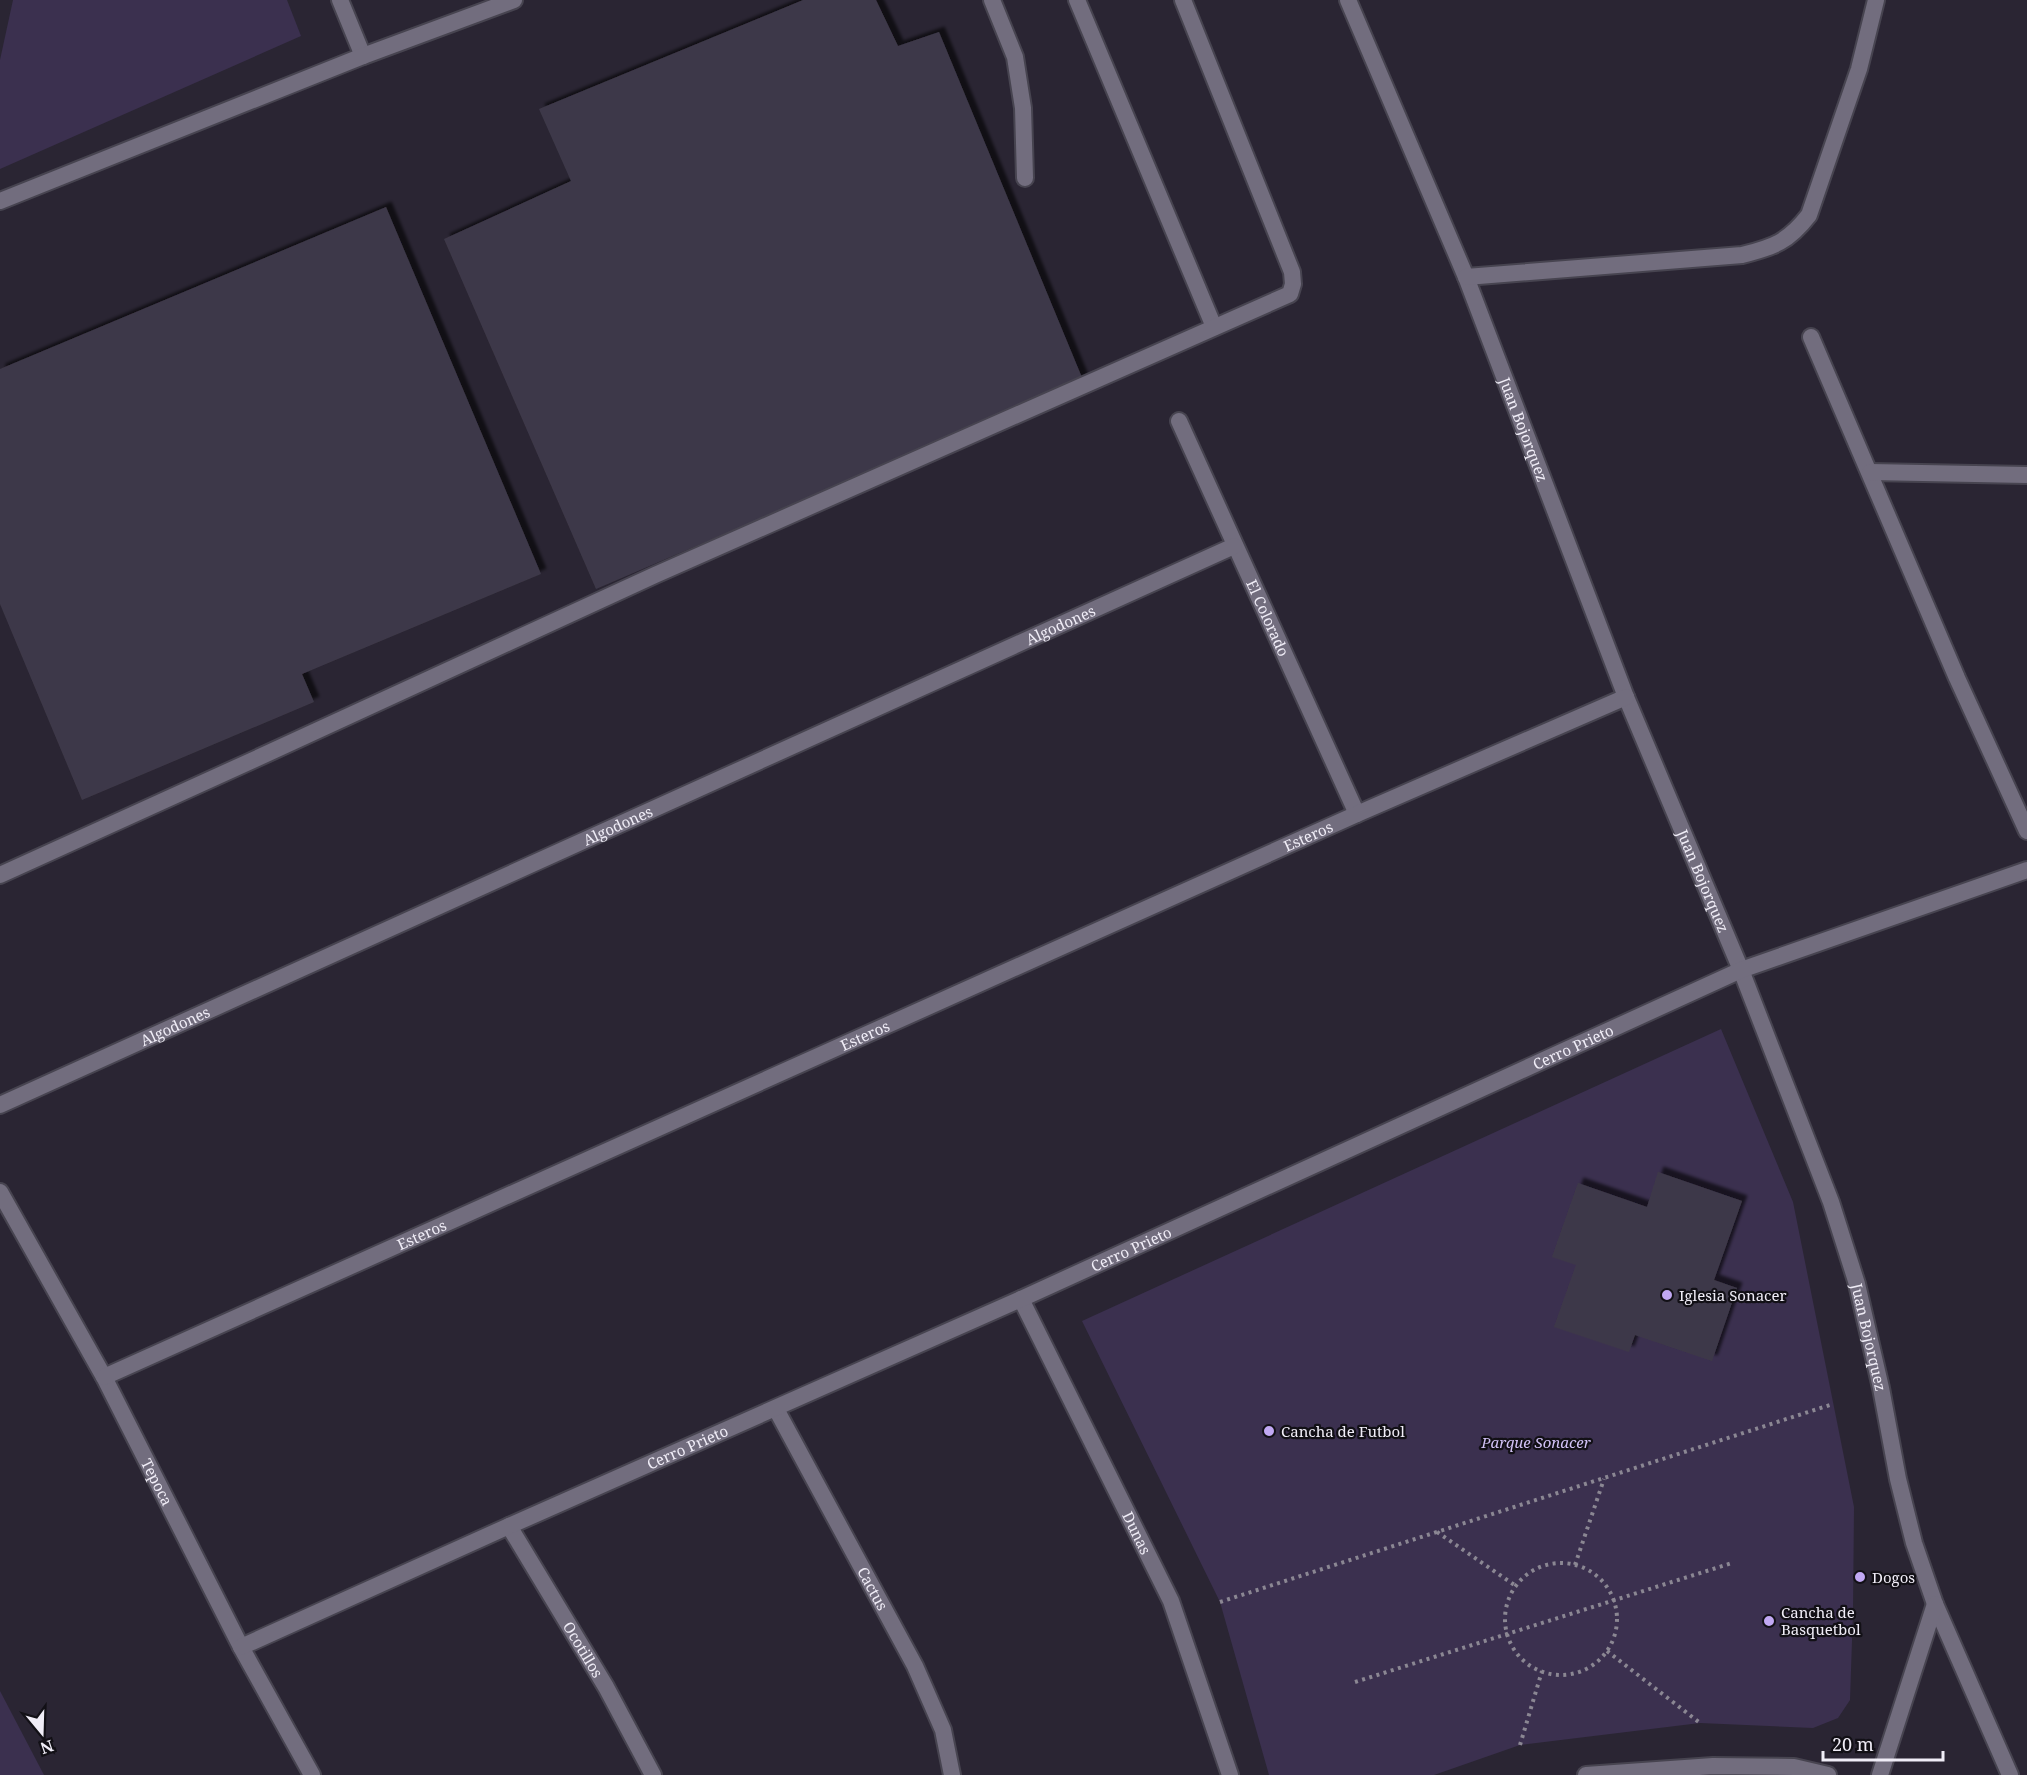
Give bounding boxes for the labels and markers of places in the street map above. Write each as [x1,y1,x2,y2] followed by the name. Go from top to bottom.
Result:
[1679,1285,1787,1305] place label: Iglesia Sonacer
[1660,1288,1674,1302] marker: Iglesia Sonacer
[1281,1421,1405,1441] place label: Cancha de Futbol
[1262,1424,1276,1438] marker: Cancha de Futbol
[1872,1567,1915,1587] place label: Dogos
[1853,1570,1867,1584] marker: Dogos
[1781,1602,1861,1639] place label: Cancha de Basquetbol
[1762,1614,1776,1628] marker: Cancha de Basquetbol

